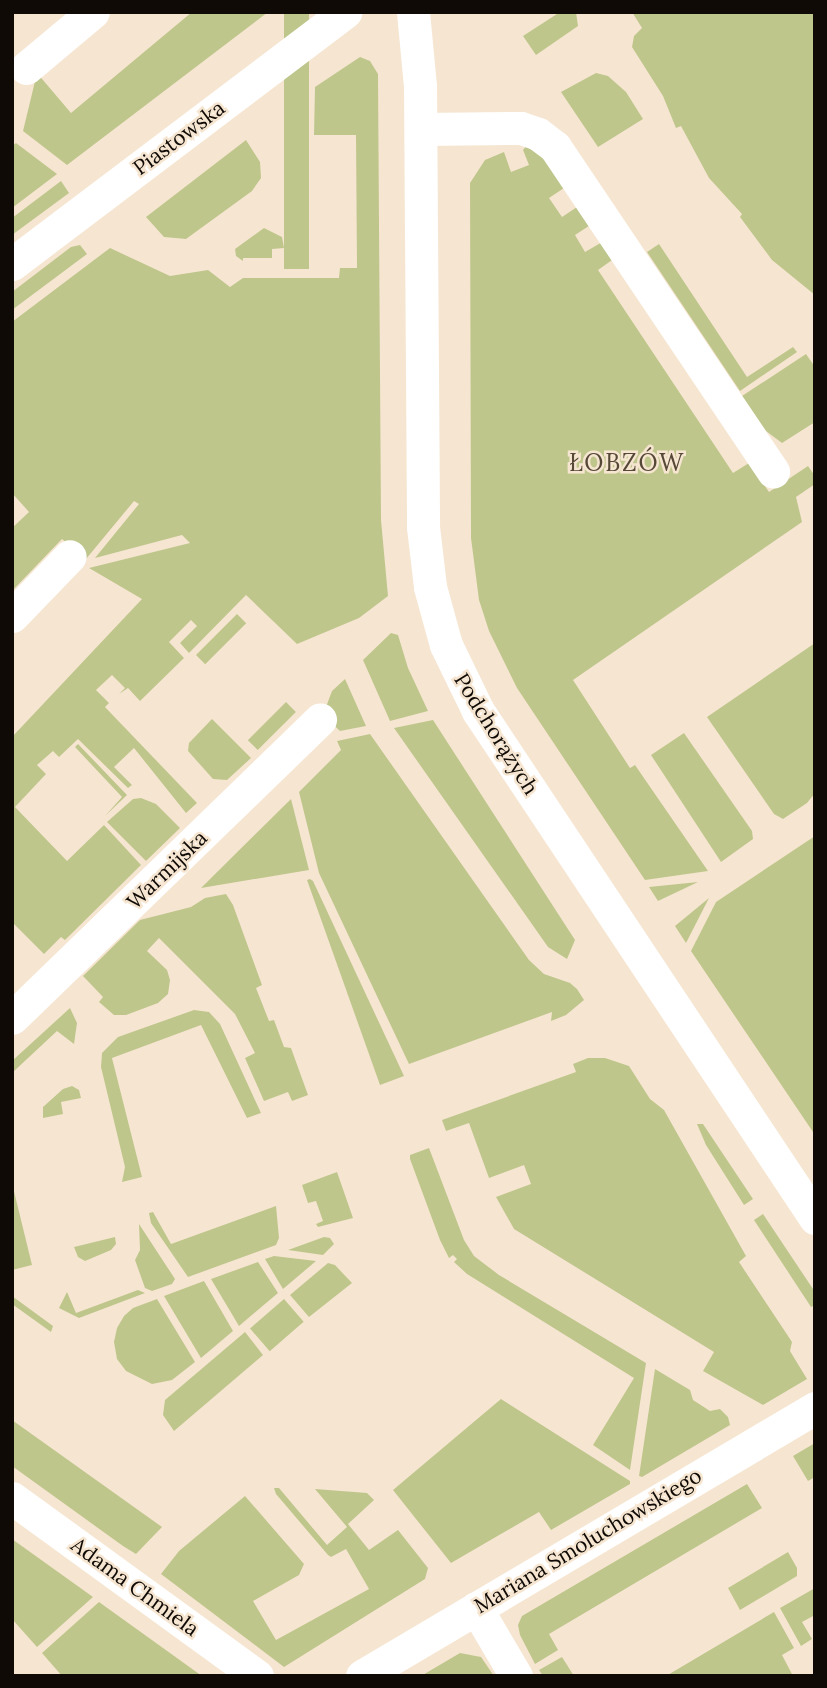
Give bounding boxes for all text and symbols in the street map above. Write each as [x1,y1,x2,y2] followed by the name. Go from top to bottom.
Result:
[128,95,230,181] street label: Piastowska
[570,449,684,477] district label: ŁOBZÓW
[449,669,543,799] street label: Podchorążych
[122,826,212,914] street label: Warmijska
[470,1463,706,1619] street label: Mariana Smoluchowskiego
[66,1532,204,1642] street label: Adama Chmiela

